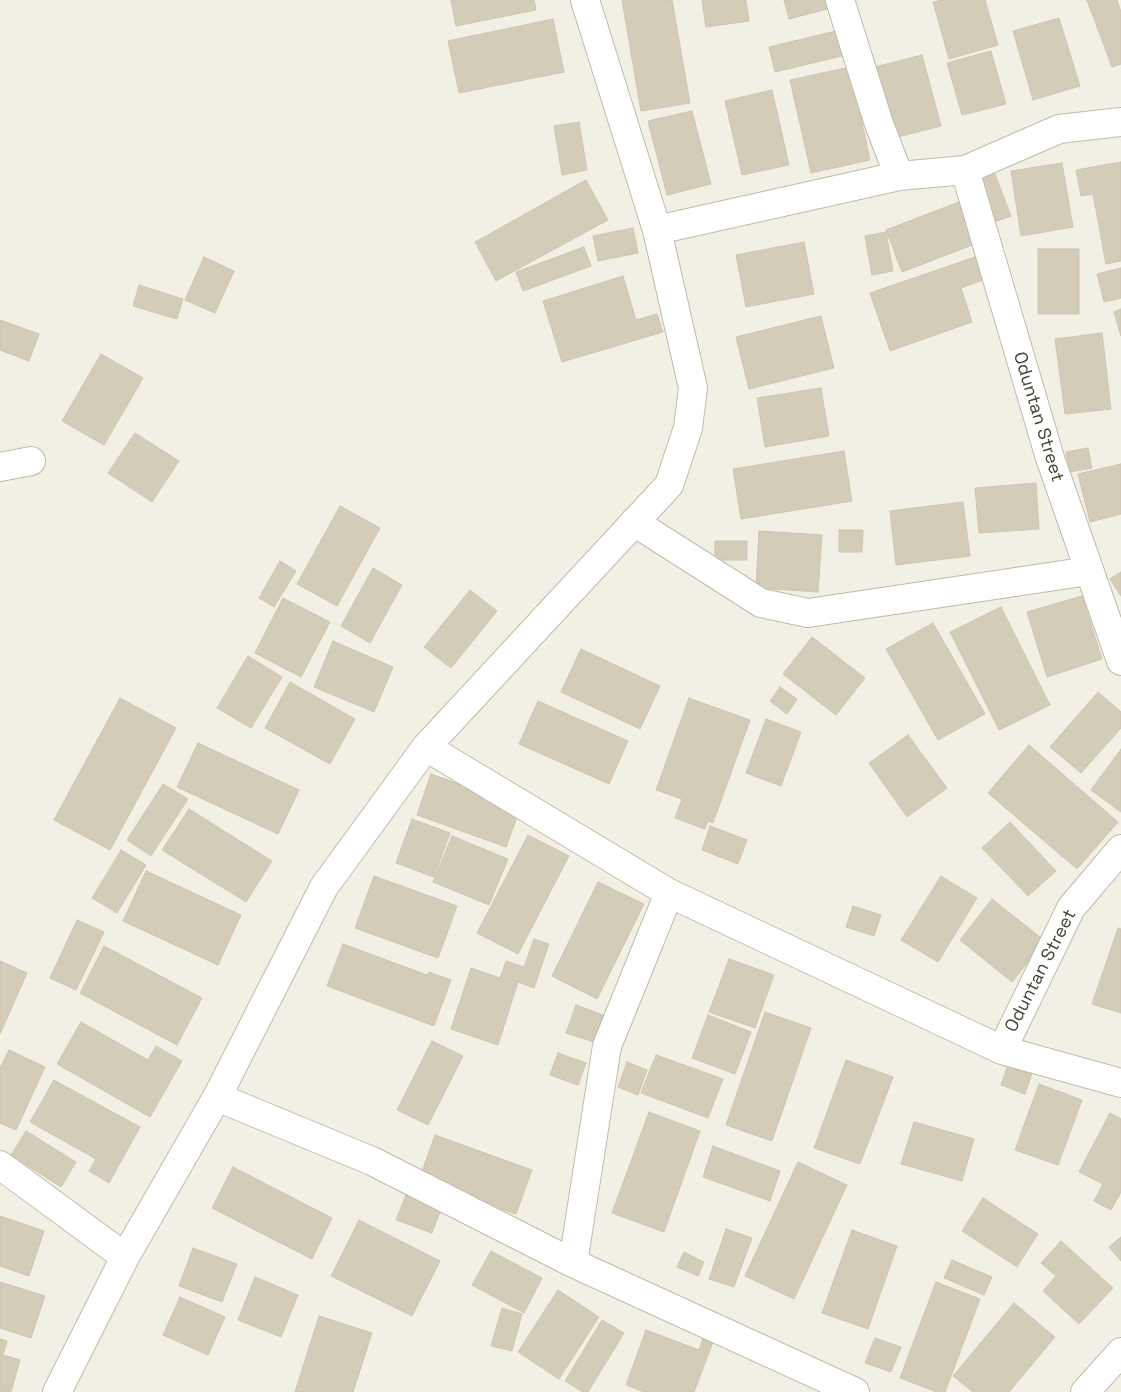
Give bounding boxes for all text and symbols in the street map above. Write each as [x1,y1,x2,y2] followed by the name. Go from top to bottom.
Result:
[1008,349,1068,485] street label: Oduntan Street
[1001,906,1081,1036] street label: Oduntan Street

